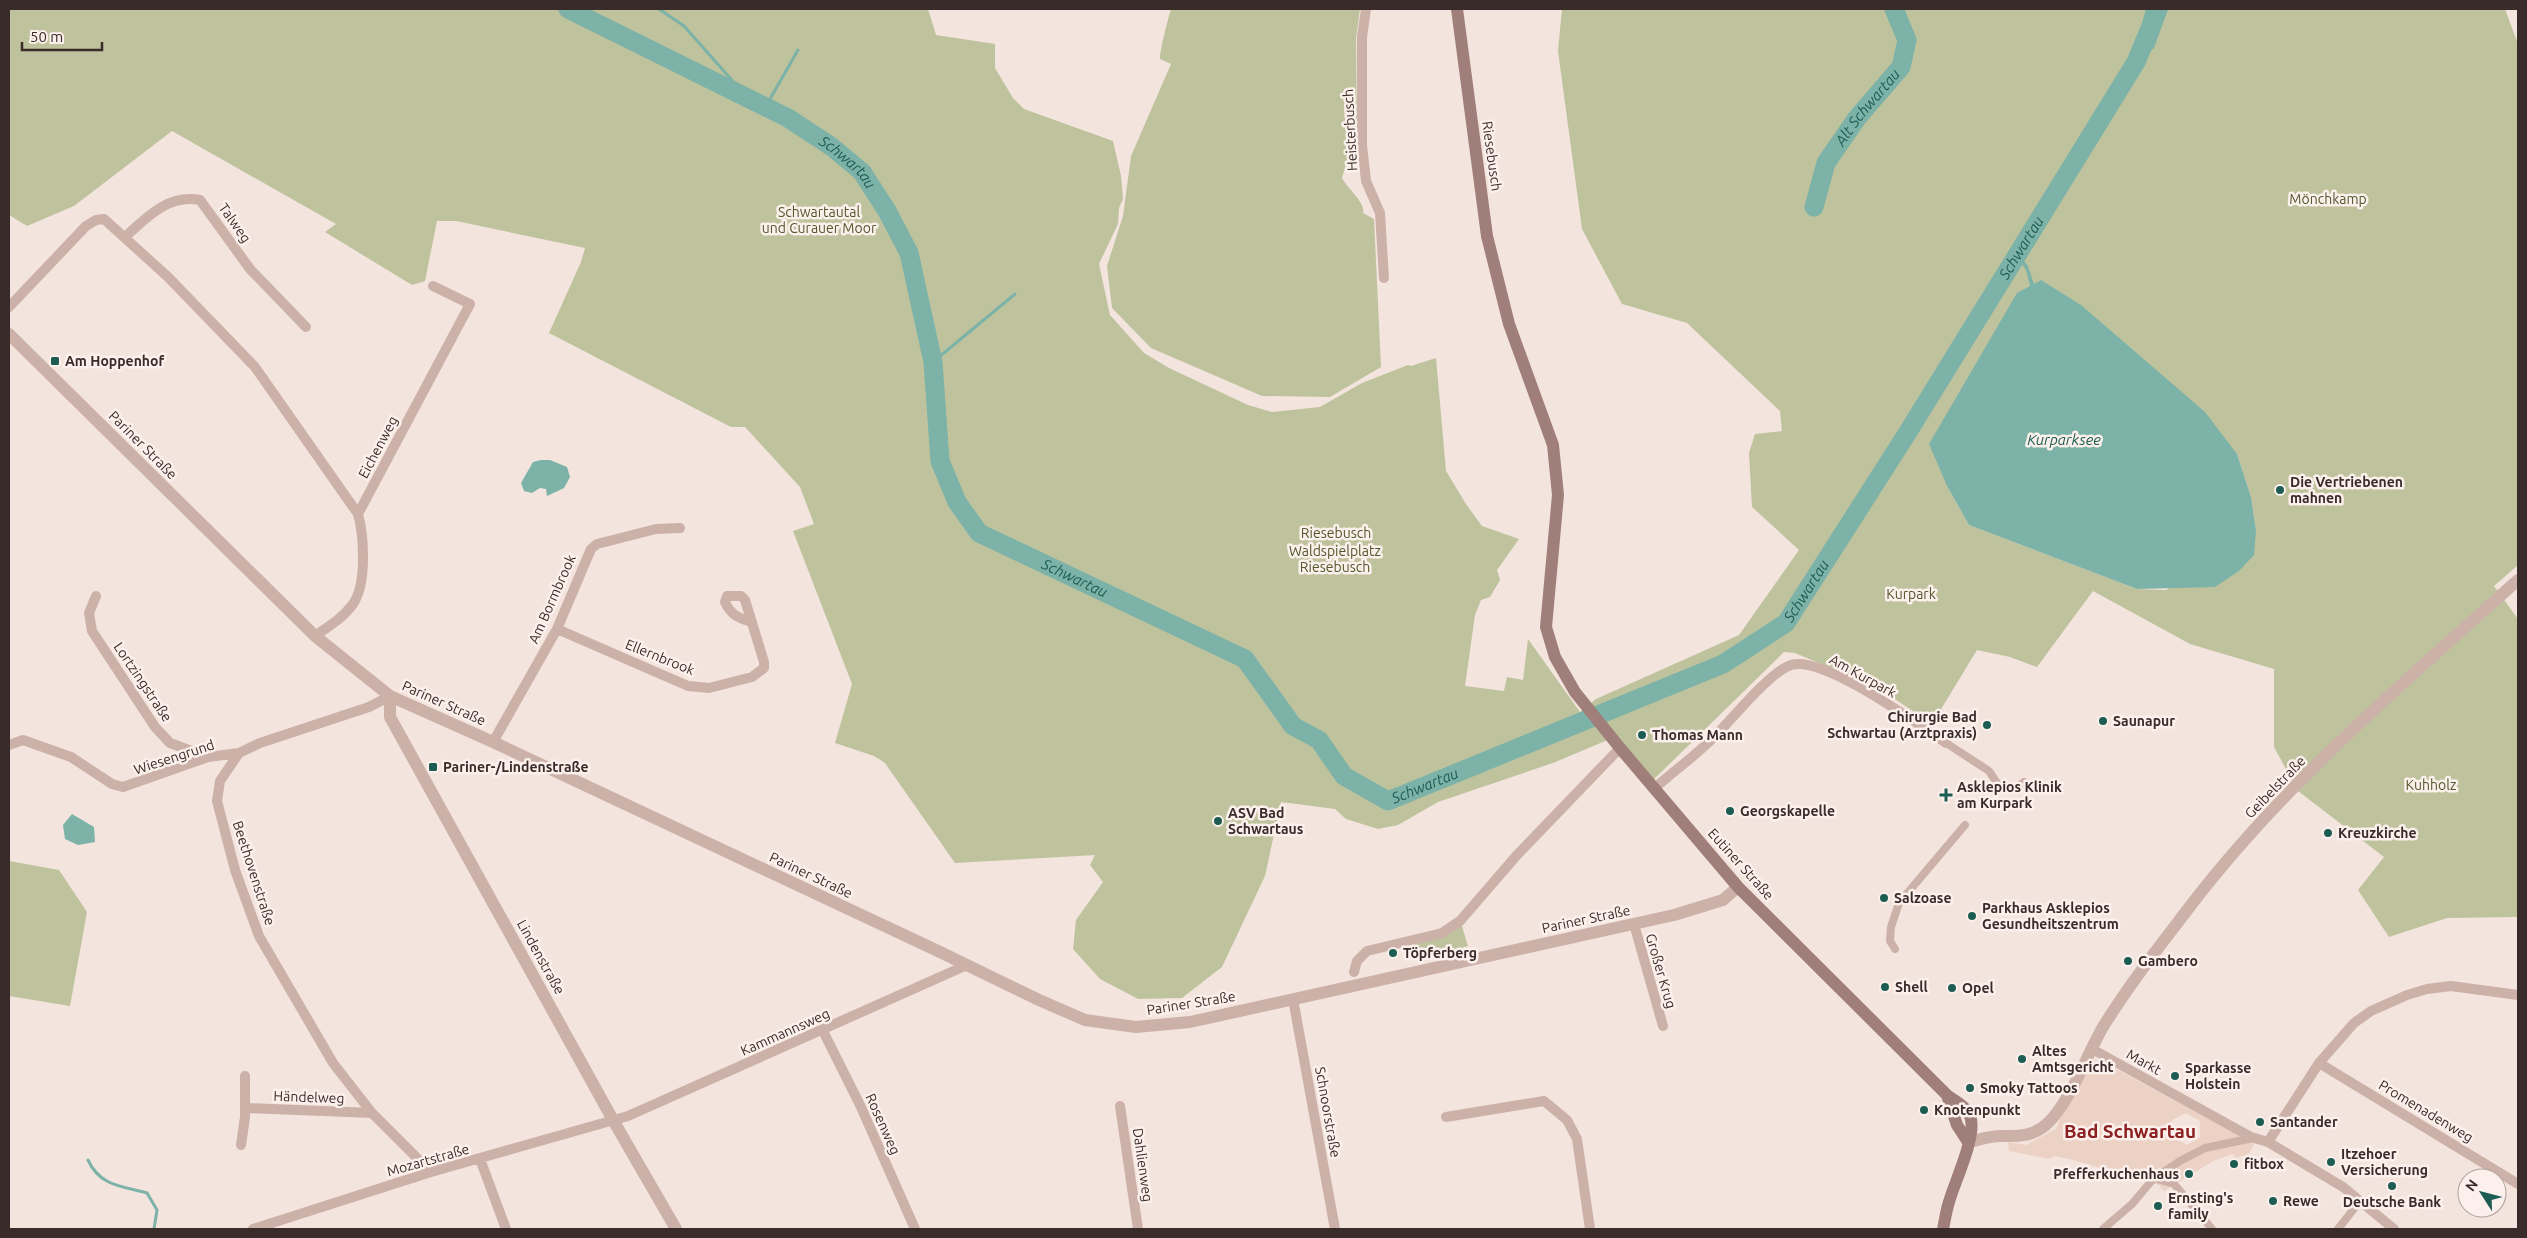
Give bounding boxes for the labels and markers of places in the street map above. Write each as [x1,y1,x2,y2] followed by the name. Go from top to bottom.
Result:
[65,353,164,369] place label: Am Hoppenhof
[49,355,61,367] marker: Am Hoppenhof
[2290,474,2403,506] place label: Die Vertriebenen mahnen
[2274,484,2286,496] marker: Die Vertriebenen mahnen
[1827,709,1977,741] place label: Chirurgie Bad Schwartau (Arztpraxis)
[2113,713,2175,729] place label: Saunapur
[2097,715,2109,727] marker: Saunapur
[1981,719,1993,731] marker: Chirurgie Bad Schwartau (Arztpraxis)
[1652,727,1743,743] place label: Thomas Mann
[1636,729,1648,741] marker: Thomas Mann
[443,759,589,775] place label: Pariner-/Lindenstraße
[427,761,439,773] marker: Pariner-/Lindenstraße
[1957,779,2062,811] place label: Asklepios Klinik am Kurpark
[1939,788,1953,802] marker: Asklepios Klinik am Kurpark
[1740,803,1835,819] place label: Georgskapelle
[1228,805,1304,837] place label: ASV Bad Schwartaus
[1724,805,1736,817] marker: Georgskapelle
[1212,815,1224,827] marker: ASV Bad Schwartaus
[2338,825,2417,841] place label: Kreuzkirche
[2322,827,2334,839] marker: Kreuzkirche
[1894,890,1951,906] place label: Salzoase
[1878,892,1890,904] marker: Salzoase
[1982,900,2119,932] place label: Parkhaus Asklepios Gesundheitszentrum
[1966,910,1978,922] marker: Parkhaus Asklepios Gesundheitszentrum
[1403,945,1477,961] place label: Töpferberg
[1387,947,1399,959] marker: Töpferberg
[2138,953,2198,969] place label: Gambero
[2122,955,2134,967] marker: Gambero
[1895,979,1928,995] place label: Shell
[1962,980,1994,996] place label: Opel
[1879,981,1891,993] marker: Shell
[1946,982,1958,994] marker: Opel
[2032,1043,2114,1075] place label: Altes Amtsgericht
[2016,1053,2028,1065] marker: Altes Amtsgericht
[2185,1060,2251,1092] place label: Sparkasse Holstein
[2169,1070,2181,1082] marker: Sparkasse Holstein
[1980,1080,2078,1096] place label: Smoky Tattoos
[1964,1082,1976,1094] marker: Smoky Tattoos
[1934,1102,2021,1118] place label: Knotenpunkt
[1918,1104,1930,1116] marker: Knotenpunkt
[2270,1114,2338,1130] place label: Santander
[2254,1116,2266,1128] marker: Santander
[2341,1146,2428,1178] place label: Itzehoer Versicherung
[2244,1156,2284,1172] place label: fitbox
[2325,1156,2337,1168] marker: Itzehoer Versicherung
[2228,1158,2240,1170] marker: fitbox
[2053,1166,2179,1182] place label: Pfefferkuchenhaus
[2183,1168,2195,1180] marker: Pfefferkuchenhaus
[2386,1180,2398,1192] marker: Deutsche Bank
[2168,1190,2234,1222] place label: Ernsting's family
[2283,1193,2319,1209] place label: Rewe
[2343,1194,2441,1210] place label: Deutsche Bank
[2267,1195,2279,1207] marker: Rewe
[2152,1200,2164,1212] marker: Ernsting's family

